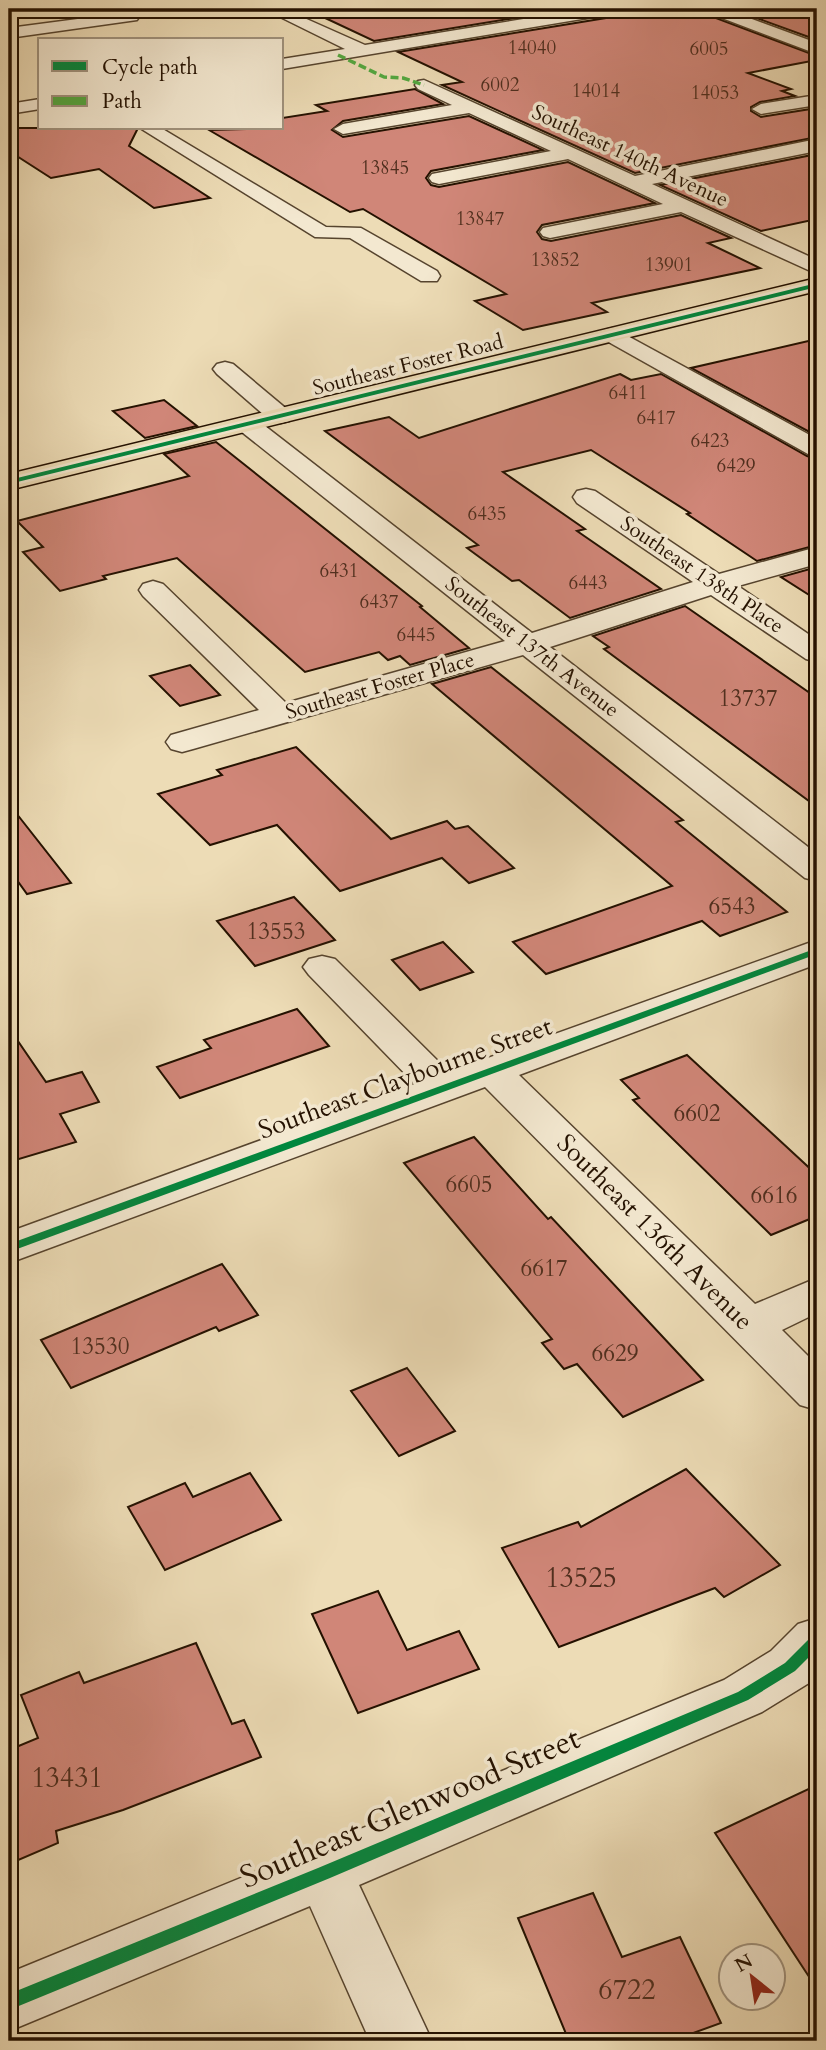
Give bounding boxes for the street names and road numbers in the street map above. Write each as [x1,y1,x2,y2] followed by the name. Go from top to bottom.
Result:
[527,98,733,214] street label: Southeast 140th Avenue
[310,327,506,403] street label: Southeast Foster Road
[615,509,789,641] street label: Southeast 138th Place
[439,570,625,724] street label: Southeast 137th Avenue
[282,645,478,727] street label: Southeast Foster Place
[253,1009,557,1147] street label: Southeast Claybourne Street
[549,1126,761,1338] street label: Southeast 136th Avenue
[233,1716,587,1900] street label: Southeast Glenwood Street

